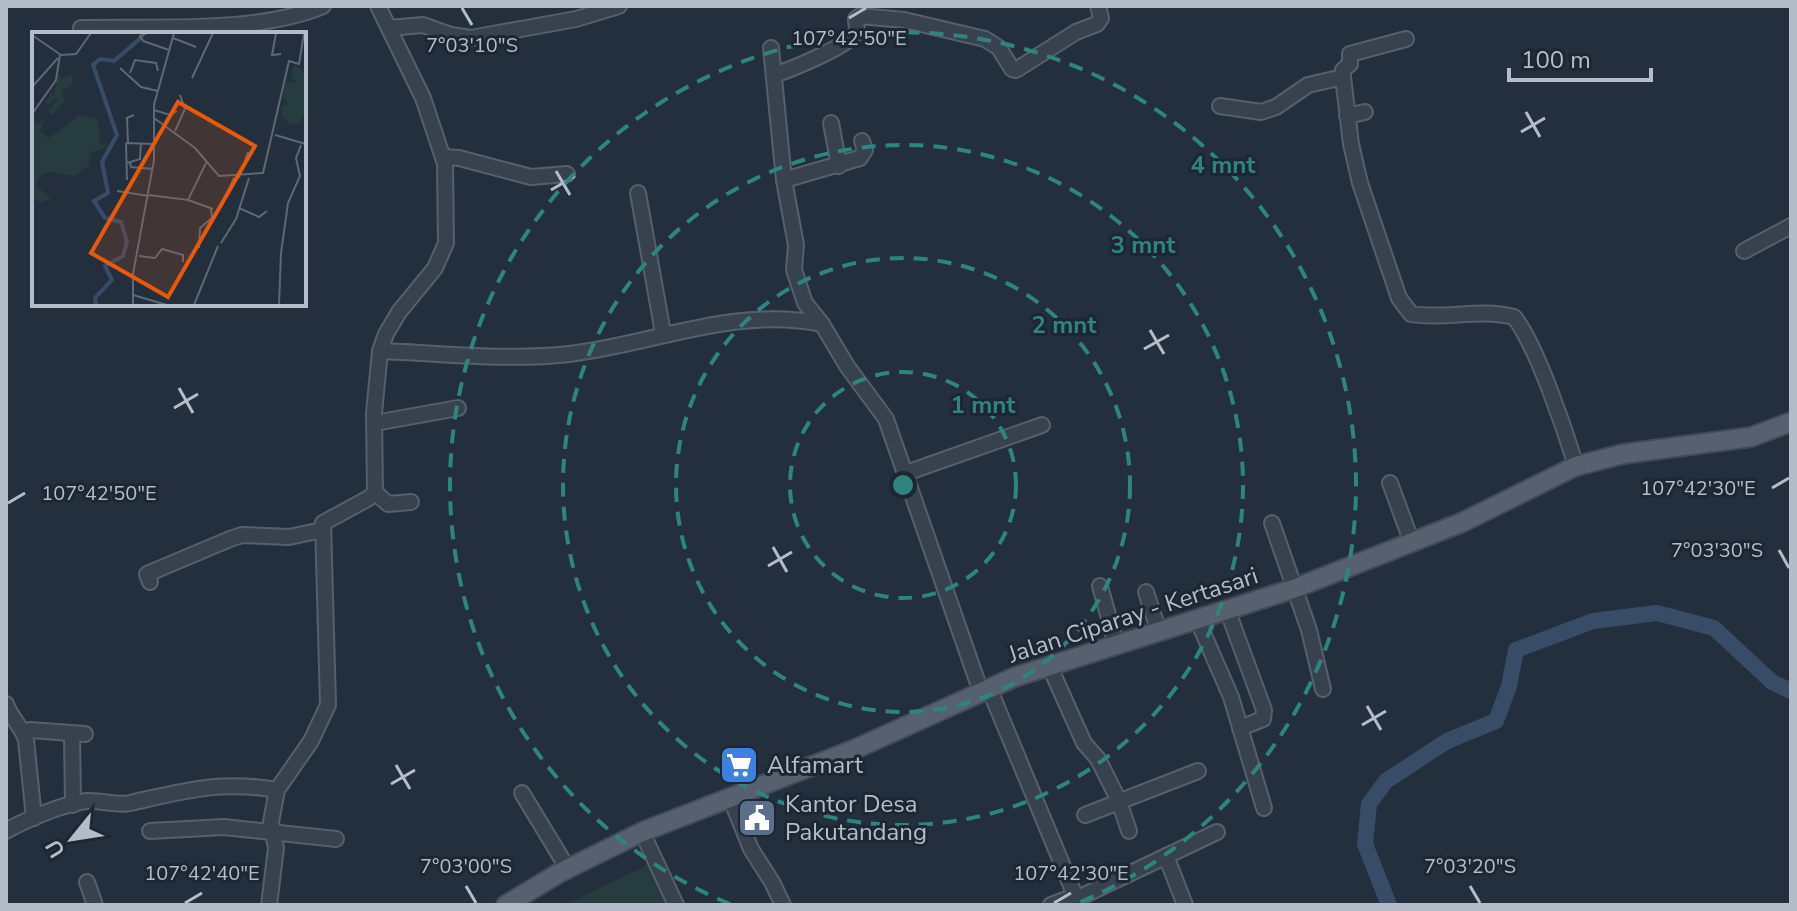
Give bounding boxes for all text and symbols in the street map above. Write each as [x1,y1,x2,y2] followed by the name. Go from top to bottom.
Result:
[791,25,907,52] text: 107°42'50"E
[32,32,306,306] inset map
[426,32,518,59] text: 7°03'10"S
[1509,32,1651,82] scale bar
[1521,44,1591,76] text: 100 m
[1190,149,1256,181] text: 4 mnt
[1110,229,1176,261] text: 3 mnt
[1031,309,1097,341] text: 2 mnt
[950,389,1016,421] text: 1 mnt
[889,471,917,499] centre of rings
[1640,475,1756,502] text: 107°42'30"E
[41,480,157,507] text: 107°42'50"E
[1671,537,1763,564] text: 7°03'30"S
[1003,559,1262,671] street label: Jalan Ciparay - Kertasari
[718,744,760,786] supermarket icon: Alfamart
[767,749,864,781] place label: Alfamart
[785,788,927,848] place label: Kantor Desa Pakutandang
[736,797,778,839] public building icon: Kantor Desa Pakutandang
[32,799,112,879] north arrow
[38,834,73,863] text: U
[420,853,512,880] text: 7°03'00"S
[1424,853,1516,880] text: 7°03'20"S
[144,860,260,887] text: 107°42'40"E
[1013,860,1129,887] text: 107°42'30"E

